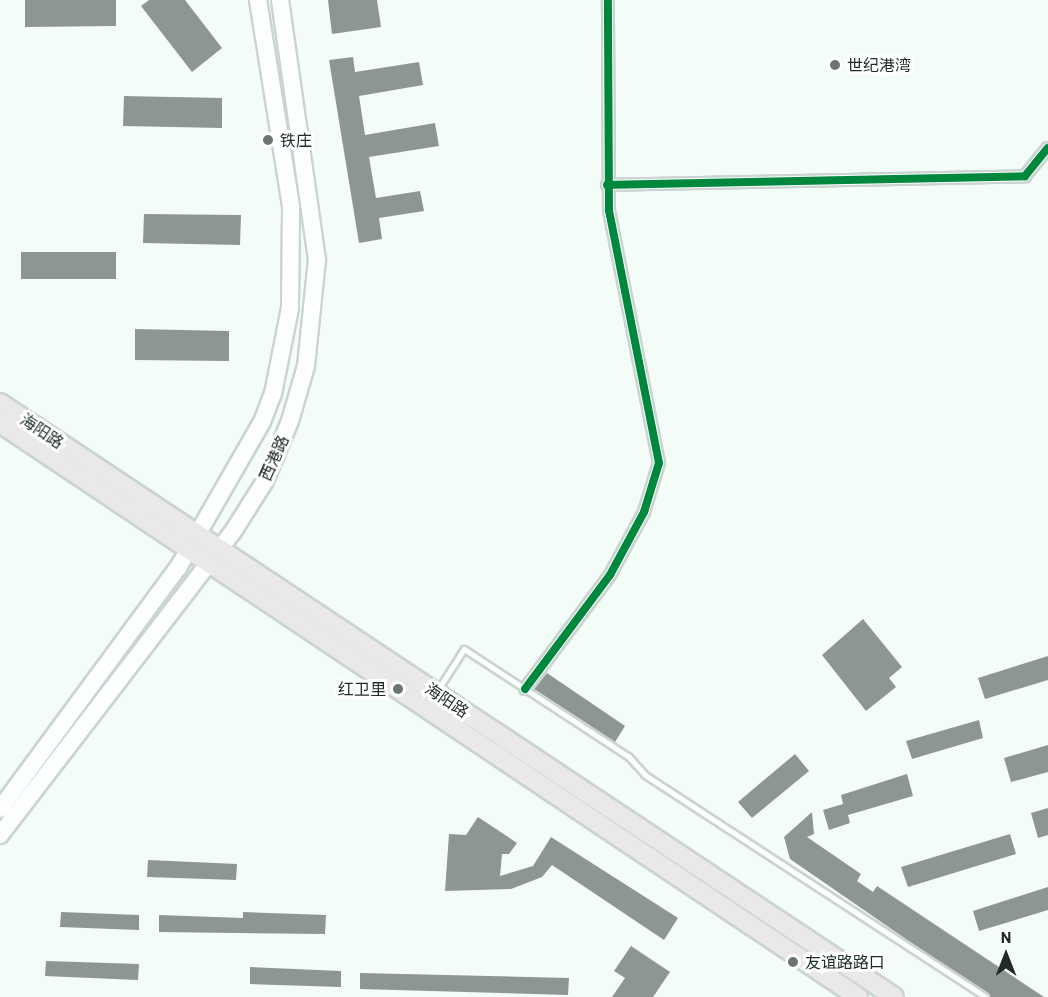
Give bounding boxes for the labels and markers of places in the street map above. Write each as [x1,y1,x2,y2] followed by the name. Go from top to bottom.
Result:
[847,55,911,75] place label: 世纪港湾
[828,58,842,72] marker: 世纪港湾
[280,130,312,150] place label: 铁庄
[261,133,275,147] marker: 铁庄
[338,679,386,699] place label: 红卫里
[391,682,405,696] marker: 红卫里
[805,952,885,972] place label: 友谊路路口
[786,955,800,969] marker: 友谊路路口

